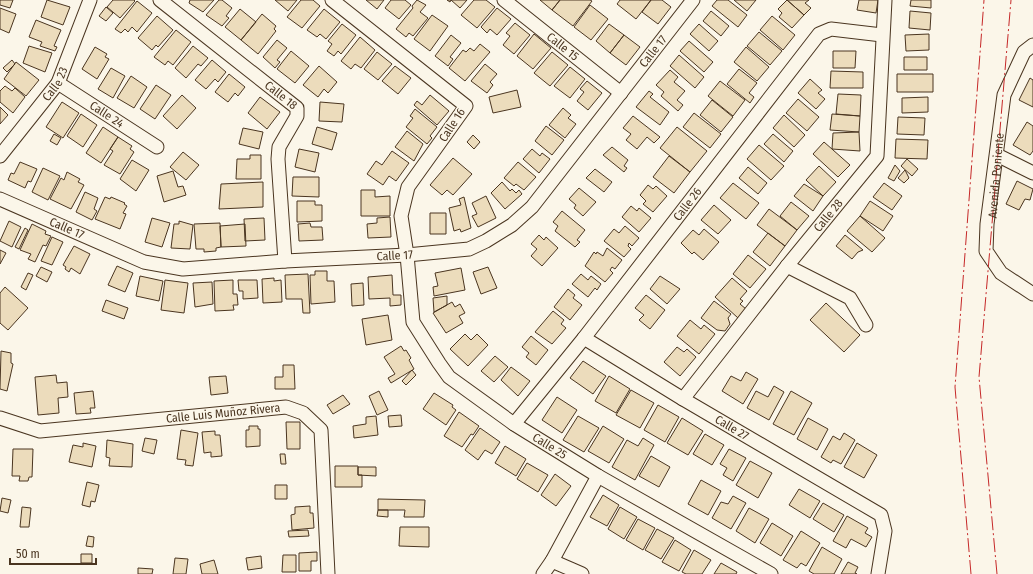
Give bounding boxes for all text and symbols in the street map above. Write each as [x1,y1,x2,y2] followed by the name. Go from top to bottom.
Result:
[544,30,582,64] street label: Calle 15
[636,33,670,70] street label: Calle 17
[39,65,70,104] street label: Calle 23
[262,78,300,112] street label: Calle 18
[87,98,126,131] street label: Calle 24
[436,105,468,144] street label: Calle 16
[986,132,1007,219] street label: Avenida Poniente
[670,185,705,224] street label: Calle 26
[811,196,846,235] street label: Calle 28
[47,215,86,242] street label: Calle 17
[376,247,414,263] street label: Calle 17
[165,401,281,426] street label: Calle Luis Muñoz Rivera
[712,412,751,443] street label: Calle 27
[530,430,570,462] street label: Calle 25
[10,540,96,566] scale bar
[16,547,40,561] text: 50 m

